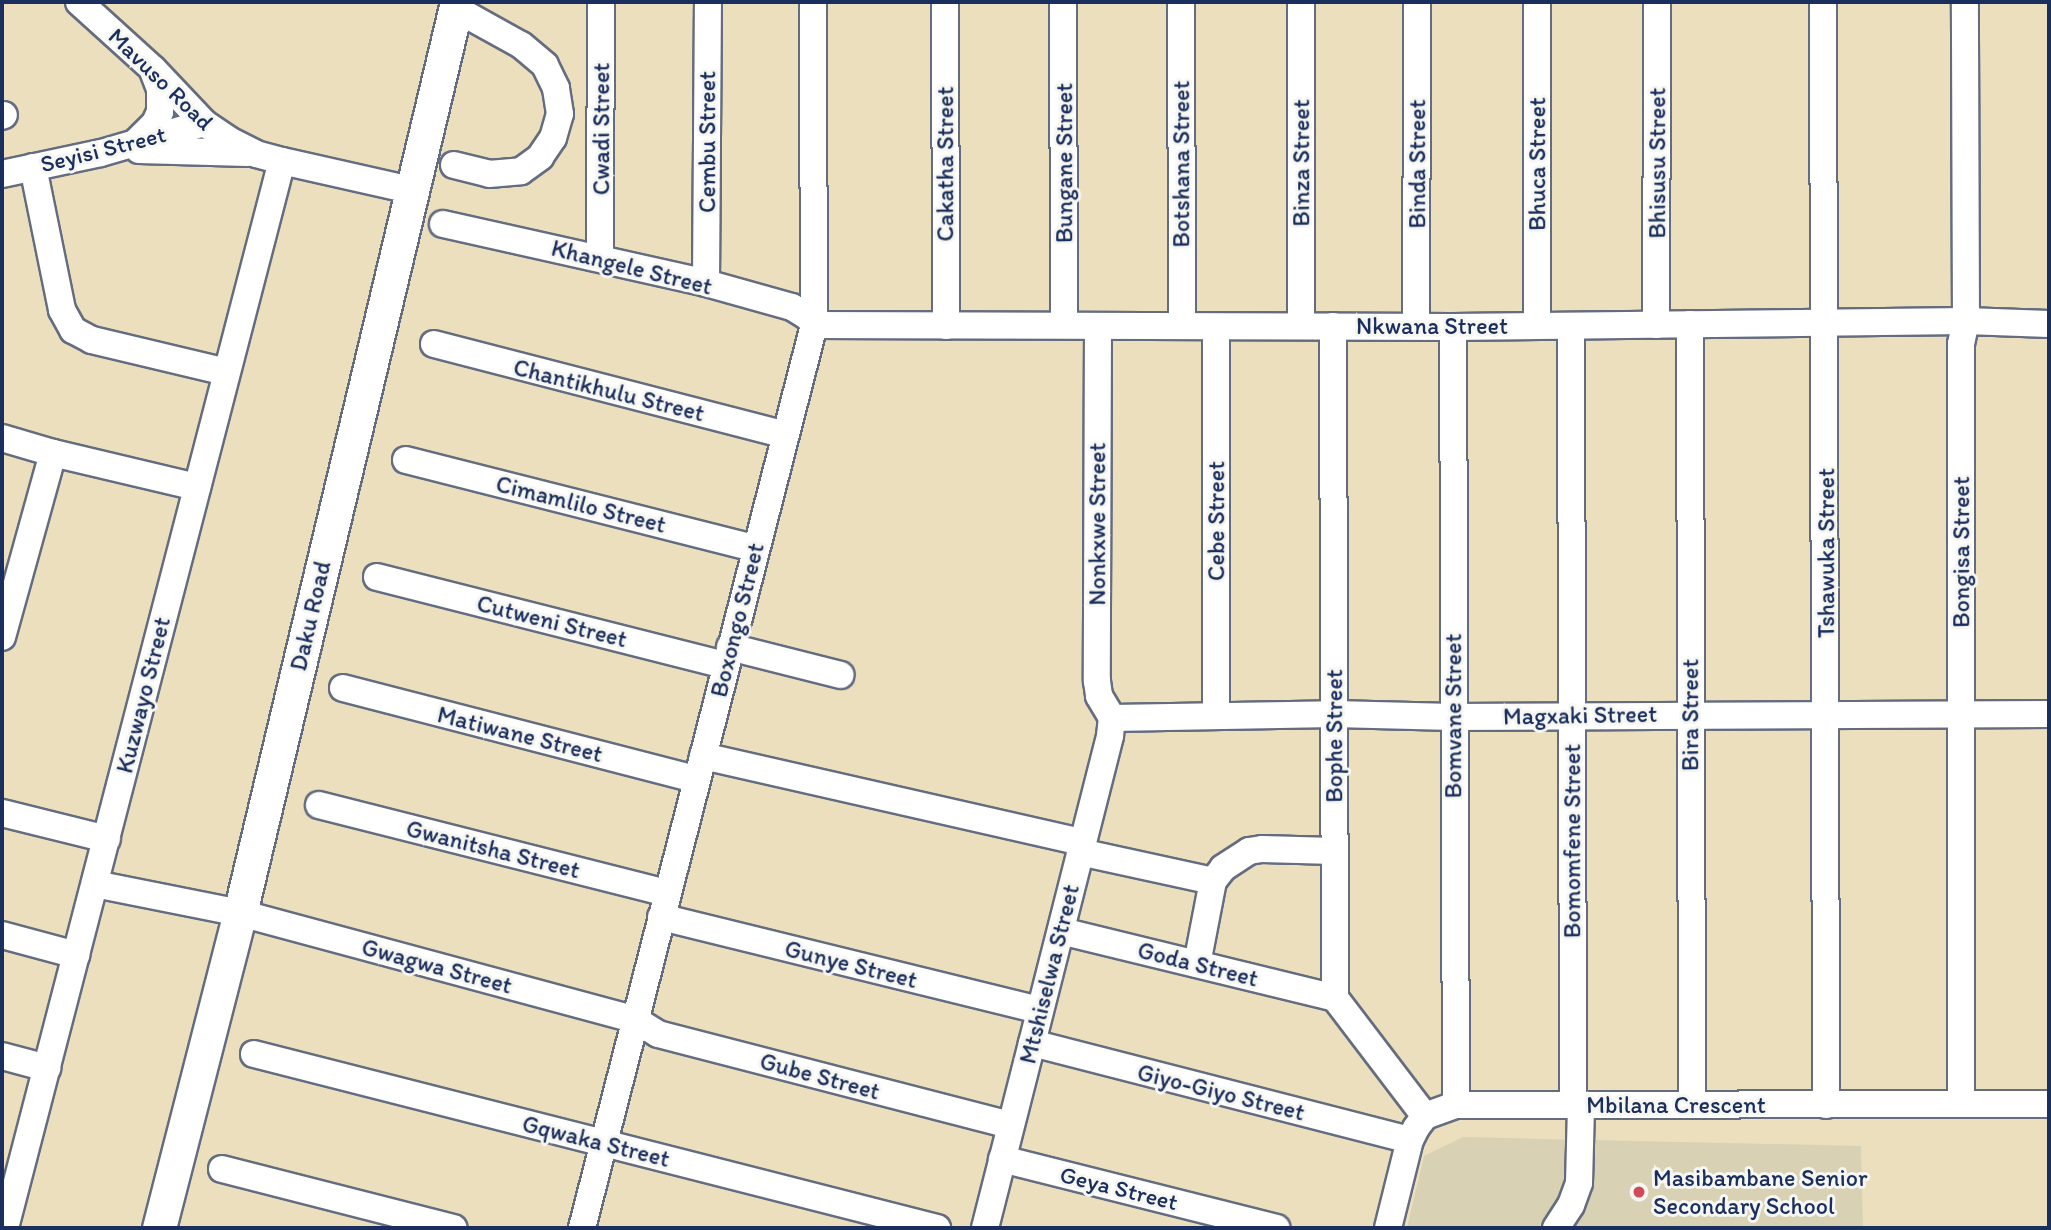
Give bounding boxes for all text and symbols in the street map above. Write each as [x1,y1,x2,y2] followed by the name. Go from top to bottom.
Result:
[102,22,220,136] street label: Mavuso Road
[587,63,615,195] street label: Cwadi Street
[693,71,721,213] street label: Cembu Street
[1167,81,1195,247] street label: Botshana Street
[1050,83,1078,243] street label: Bungane Street
[931,86,959,242] street label: Cakatha Street
[1643,87,1671,239] street label: Bhisusu Street
[1523,97,1551,231] street label: Bhuca Street
[1287,100,1315,226] street label: Binza Street
[1403,100,1431,228] street label: Binda Street
[37,120,169,178] street label: Seyisi Street
[549,233,715,301] street label: Khangele Street
[1356,312,1508,340] street label: Nkwana Street
[511,352,707,428] street label: Chantikhulu Street
[1083,443,1111,605] street label: Nonkxwe Street
[1202,461,1230,581] street label: Cebe Street
[1812,468,1840,638] street label: Tshawuka Street
[493,469,669,539] street label: Cimamlilo Street
[1947,476,1975,628] street label: Bongisa Street
[704,540,770,700] street label: Boxongo Street
[283,559,337,673] street label: Daku Road
[474,588,630,654] street label: Cutweni Street
[110,614,176,776] street label: Kuzwayo Street
[1439,634,1467,798] street label: Bomvane Street
[1676,659,1704,771] street label: Bira Street
[1320,670,1348,802] street label: Bophe Street
[1503,699,1657,731] street label: Magxaki Street
[434,700,606,768] street label: Matiwane Street
[1558,744,1586,938] street label: Bomomfene Street
[403,814,583,884] street label: Gwanitsha Street
[1013,881,1085,1067] street label: Mtshiselwa Street
[359,932,515,1000] street label: Gwagwa Street
[782,934,920,994] street label: Gunye Street
[1135,935,1261,993] street label: Goda Street
[757,1046,883,1106] street label: Gube Street
[1135,1057,1307,1127] street label: Giyo-Giyo Street
[1586,1091,1766,1119] street label: Mbilana Crescent
[519,1109,673,1173] street label: Gqwaka Street
[1057,1160,1181,1216] street label: Geya Street
[1653,1164,1867,1220] place label: Masibambane Senior Secondary School
[1631,1184,1647,1200] marker: Masibambane Senior Secondary School

